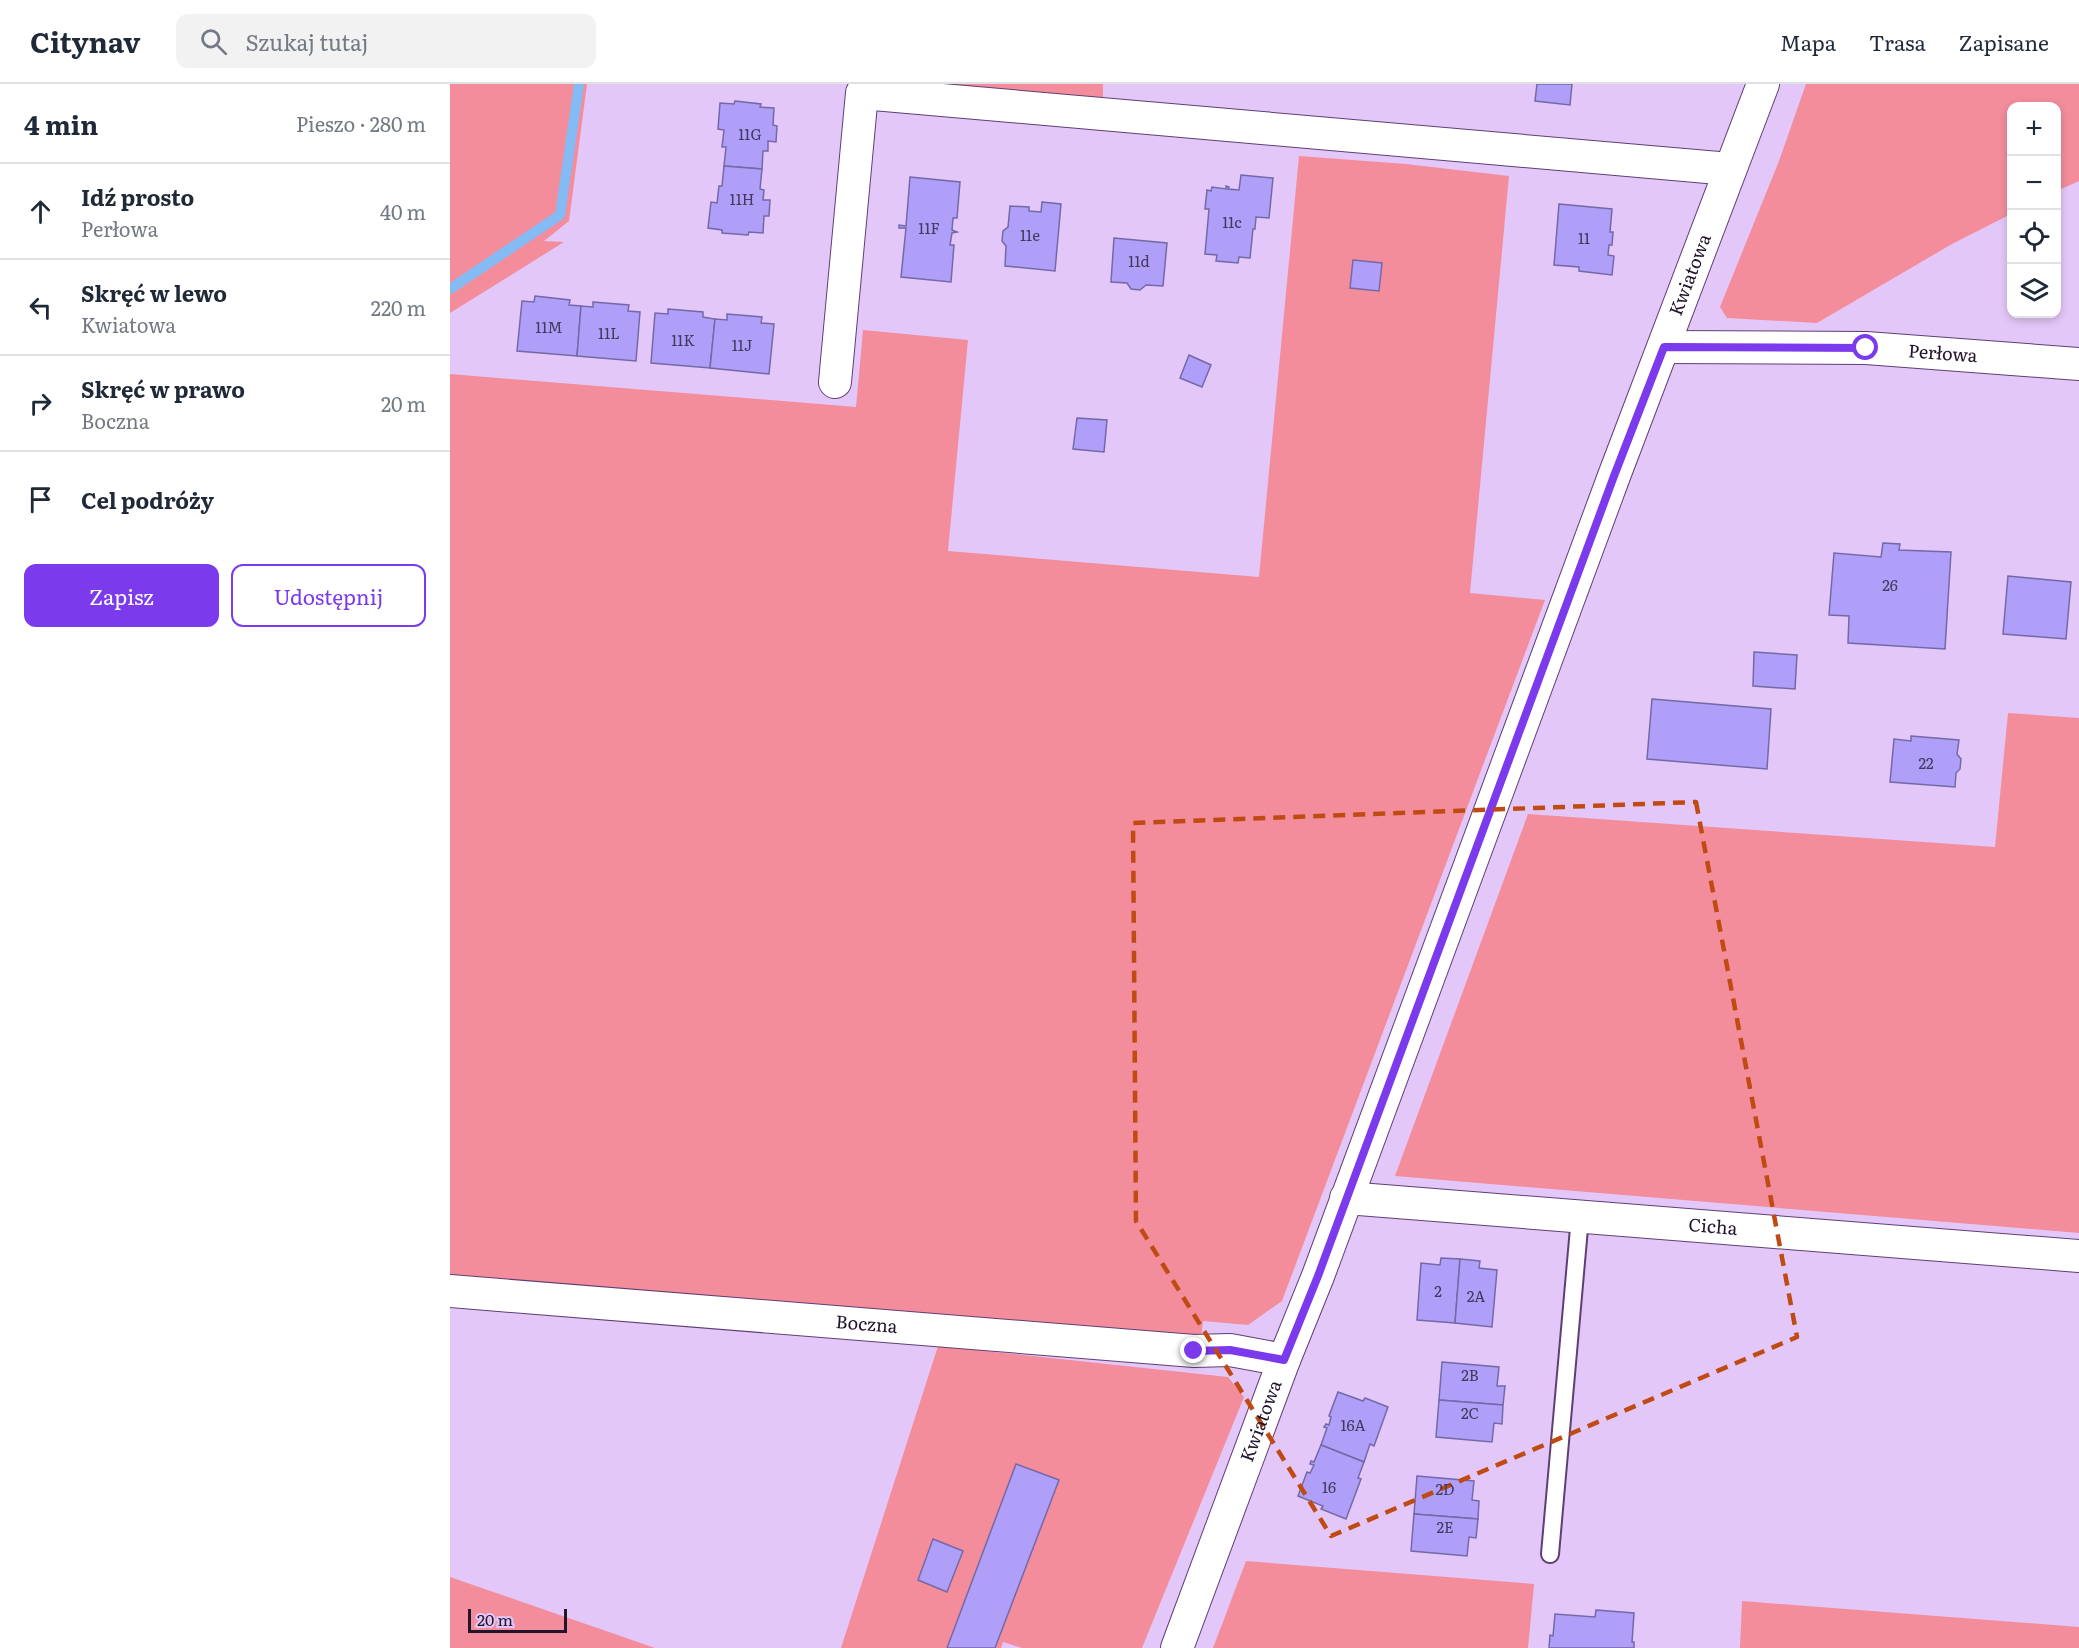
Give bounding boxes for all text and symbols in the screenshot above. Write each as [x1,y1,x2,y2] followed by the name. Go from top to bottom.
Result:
[176,14,596,68] search box
[30,20,140,62] text: Citynav
[197,25,230,58] icon: search
[245,25,368,58] text: Szukaj tutaj
[1780,26,1836,57] text: Mapa
[1869,26,1926,57] text: Trasa
[1959,26,2049,57] text: Zapisane
[2007,102,2061,318] map controls
[2007,102,2061,156] button: +
[24,104,98,143] text: 4 min
[296,108,426,138] text: Pieszo · 280 m
[738,122,762,145] house number: 11G
[2007,156,2061,210] button: −
[81,180,194,213] text: Idź prosto
[730,187,754,210] house number: 11H
[24,195,57,228] icon: ahead
[380,196,426,226] text: 40 m
[1222,210,1242,233] house number: 11c
[2007,210,2061,264] button: locate
[81,213,158,243] text: Perłowa
[918,216,940,239] house number: 11F
[1020,223,1040,246] house number: 11e
[1578,226,1590,249] house number: 11
[1661,229,1717,319] street label: Kwiatowa
[1128,249,1150,272] house number: 11d
[2007,264,2061,318] button: layers
[81,276,227,309] text: Skręć w lewo
[24,291,57,324] icon: left
[371,292,426,322] text: 220 m
[81,309,176,339] text: Kwiatowa
[535,315,563,338] house number: 11M
[598,321,620,344] house number: 11L
[671,328,695,351] house number: 11K
[732,333,752,356] house number: 11J
[1852,334,1878,360] route start
[1907,336,1979,368] street label: Perłowa
[81,372,245,405] text: Skręć w prawo
[24,387,57,420] icon: right
[381,388,426,418] text: 20 m
[81,405,150,435] text: Boczna
[24,483,57,516] icon: arrive
[81,483,214,516] text: Cel podróży
[24,564,219,627] button: Zapisz
[231,564,426,627] button: Udostępnij
[1882,573,1898,596] house number: 26
[1918,751,1934,774] house number: 22
[1687,1210,1739,1241] street label: Cicha
[1434,1279,1442,1302] house number: 2
[1467,1284,1485,1307] house number: 2A
[835,1307,899,1339] street label: Boczna
[1180,1337,1206,1363] route end
[1461,1363,1479,1386] house number: 2B
[1232,1376,1288,1465] street label: Kwiatowa
[1461,1401,1479,1424] house number: 2C
[1340,1413,1366,1436] house number: 16A
[1322,1475,1336,1498] house number: 16
[1435,1477,1455,1500] house number: 2D
[1436,1515,1454,1538] house number: 2E
[468,1606,567,1634] scale bar
[477,1607,513,1631] text: 20 m

